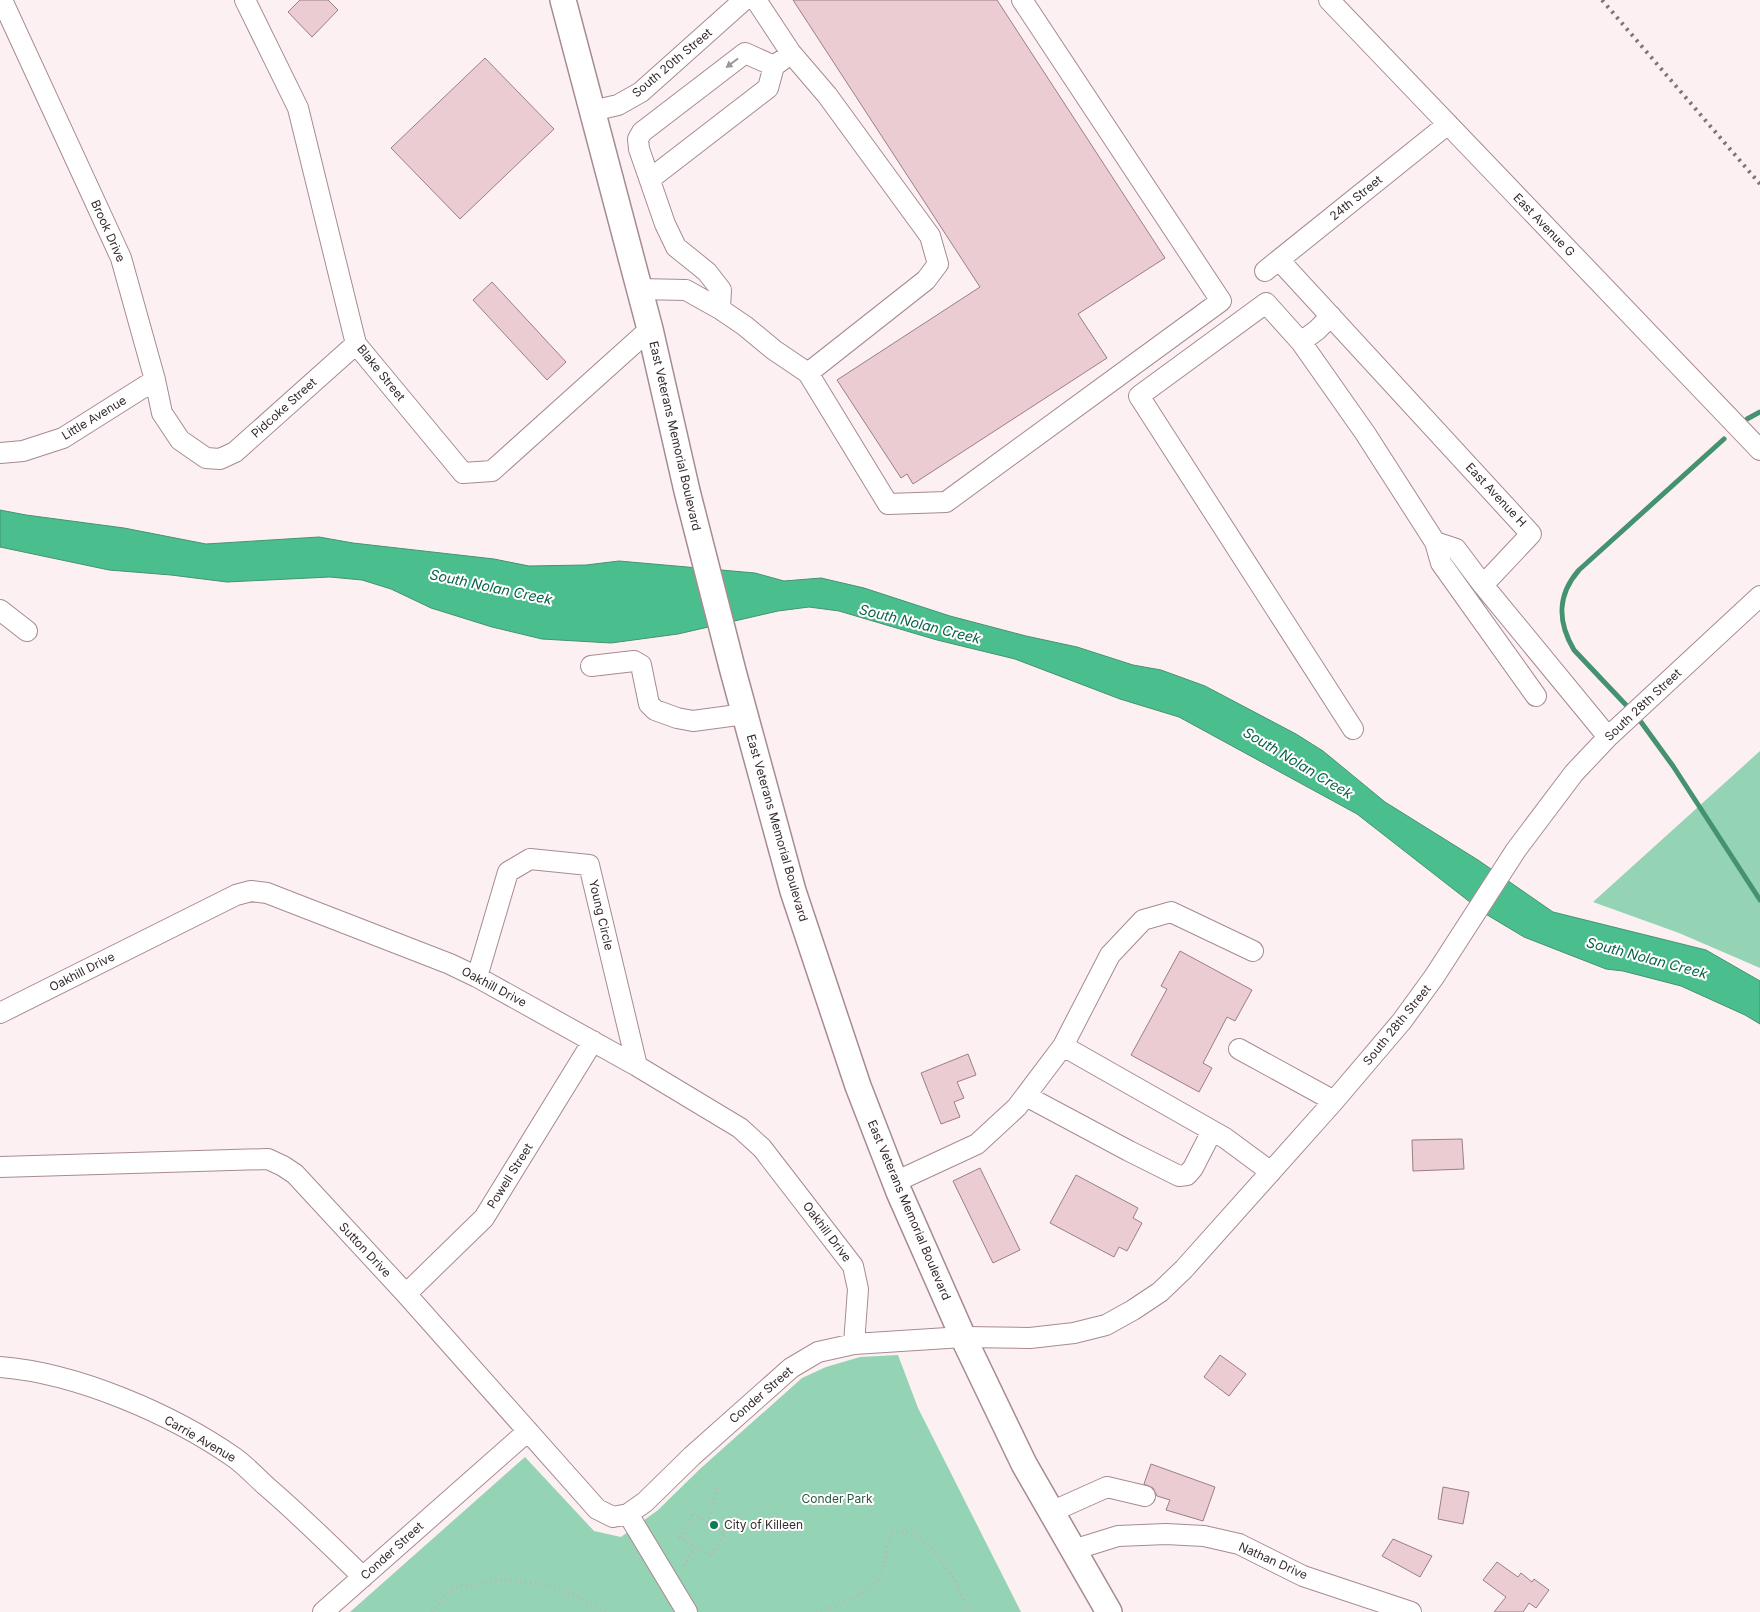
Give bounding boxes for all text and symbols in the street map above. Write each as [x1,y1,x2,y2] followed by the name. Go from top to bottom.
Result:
[629,25,715,100] street label: South 20th Street
[726,58,739,69] one-way arrow
[1326,172,1385,223] street label: 24th Street
[1510,190,1578,259] street label: East Avenue G
[88,197,129,264] street label: Brook Drive
[646,340,705,532] street label: East Veterans Memorial Boulevard
[354,342,409,404] street label: Blake Street
[248,374,319,441] street label: Pidcoke Street
[59,392,129,443] street label: Little Avenue
[1463,460,1530,530] street label: East Avenue H
[428,565,554,608] water label: South Nolan Creek
[858,600,983,647] water label: South Nolan Creek
[1601,665,1684,744] street label: South 28th Street
[1240,723,1356,802] water label: South Nolan Creek
[744,732,811,923] street label: East Veterans Memorial Boulevard
[586,878,617,952] street label: Young Circle
[1585,933,1710,982] water label: South Nolan Creek
[47,949,117,994] street label: Oakhill Drive
[459,963,529,1010] street label: Oakhill Drive
[1360,981,1434,1068] street label: South 28th Street
[865,1117,954,1302] street label: East Veterans Memorial Boulevard
[484,1140,536,1211] street label: Powell Street
[800,1199,855,1265] street label: Oakhill Drive
[336,1219,395,1280] street label: Sutton Drive
[726,1363,796,1426] street label: Conder Street
[162,1412,239,1465] street label: Carrie Avenue
[802,1491,873,1506] park label: Conder Park
[724,1517,803,1532] place label: City of Killeen
[357,1519,426,1583] street label: Conder Street
[708,1519,720,1531] marker: City of Killeen
[1236,1539,1310,1582] street label: Nathan Drive

